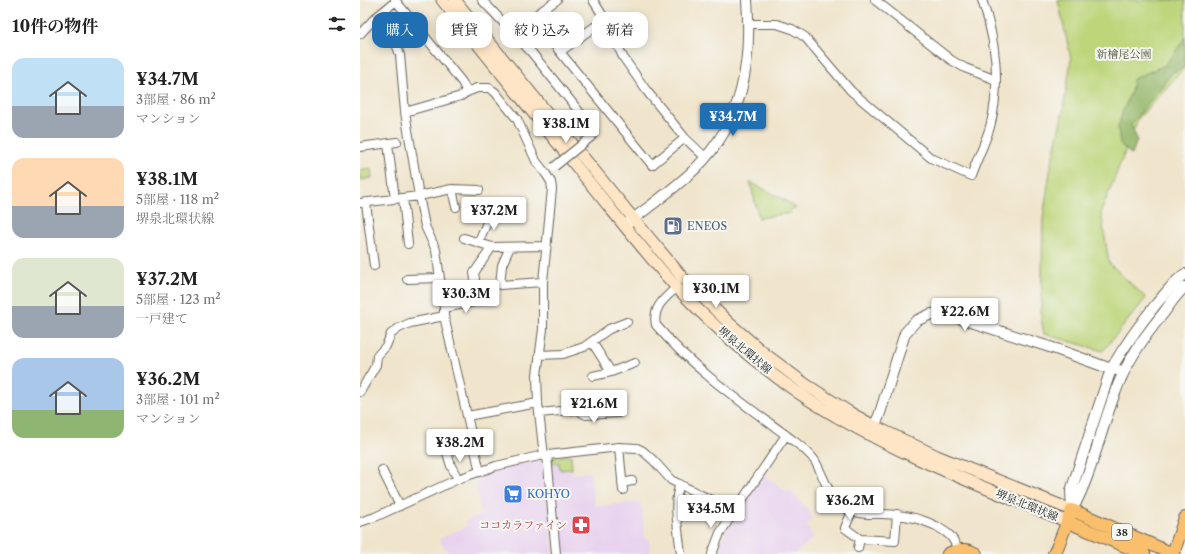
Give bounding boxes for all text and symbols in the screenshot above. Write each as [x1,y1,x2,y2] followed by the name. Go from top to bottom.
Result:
[372,12,428,48] chip: 購入
[436,12,492,48] chip: 賃貸
[500,12,584,48] chip: 絞り込み
[592,12,648,48] chip: 新着
[326,13,348,35] icon: filters
[12,16,98,36] text: 10件の物件
[1097,47,1152,61] park label: 新檜尾公園
[136,69,199,89] text: ¥34.7M
[44,74,92,122] icon: home
[136,91,216,107] text: 3部屋 · 86 m²
[700,103,766,137] pin: ¥34.7M
[709,108,757,124] text: ¥34.7M
[136,110,200,126] text: マンション
[533,110,599,144] pin: ¥38.1M
[542,115,590,131] text: ¥38.1M
[136,169,198,189] text: ¥38.1M
[44,174,92,222] icon: home
[136,191,219,207] text: 5部屋 · 118 m²
[461,197,527,231] pin: ¥37.2M
[470,202,518,218] text: ¥37.2M
[136,210,214,226] text: 堺泉北環状線
[662,215,684,237] fuel station icon: ENEOS
[687,219,727,233] place label: ENEOS
[136,269,198,289] text: ¥37.2M
[44,274,92,322] icon: home
[683,275,749,309] pin: ¥30.1M
[433,280,499,314] pin: ¥30.3M
[692,280,740,296] text: ¥30.1M
[441,285,491,301] text: ¥30.3M
[136,291,221,307] text: 5部屋 · 123 m²
[932,298,998,332] pin: ¥22.6M
[940,303,990,319] text: ¥22.6M
[136,310,188,326] text: 一戸建て
[715,323,775,377] street label: 堺泉北環状線
[136,369,200,389] text: ¥36.2M
[44,374,92,422] icon: home
[561,390,627,424] pin: ¥21.6M
[136,391,220,407] text: 3部屋 · 101 m²
[570,395,618,411] text: ¥21.6M
[136,410,200,426] text: マンション
[427,429,493,463] pin: ¥38.2M
[435,434,485,450] text: ¥38.2M
[502,483,524,505] supermarket icon: KOHYO
[994,486,1060,524] street label: 堺泉北環状線
[527,487,570,501] place label: KOHYO
[817,487,883,521] pin: ¥36.2M
[825,492,875,508] text: ¥36.2M
[678,495,744,529] pin: ¥34.5M
[687,500,735,516] text: ¥34.5M
[570,514,592,536] pharmacy icon: ココカラファイン
[479,518,567,532] place label: ココカラファイン
[1112,524,1132,540] road number: 38

